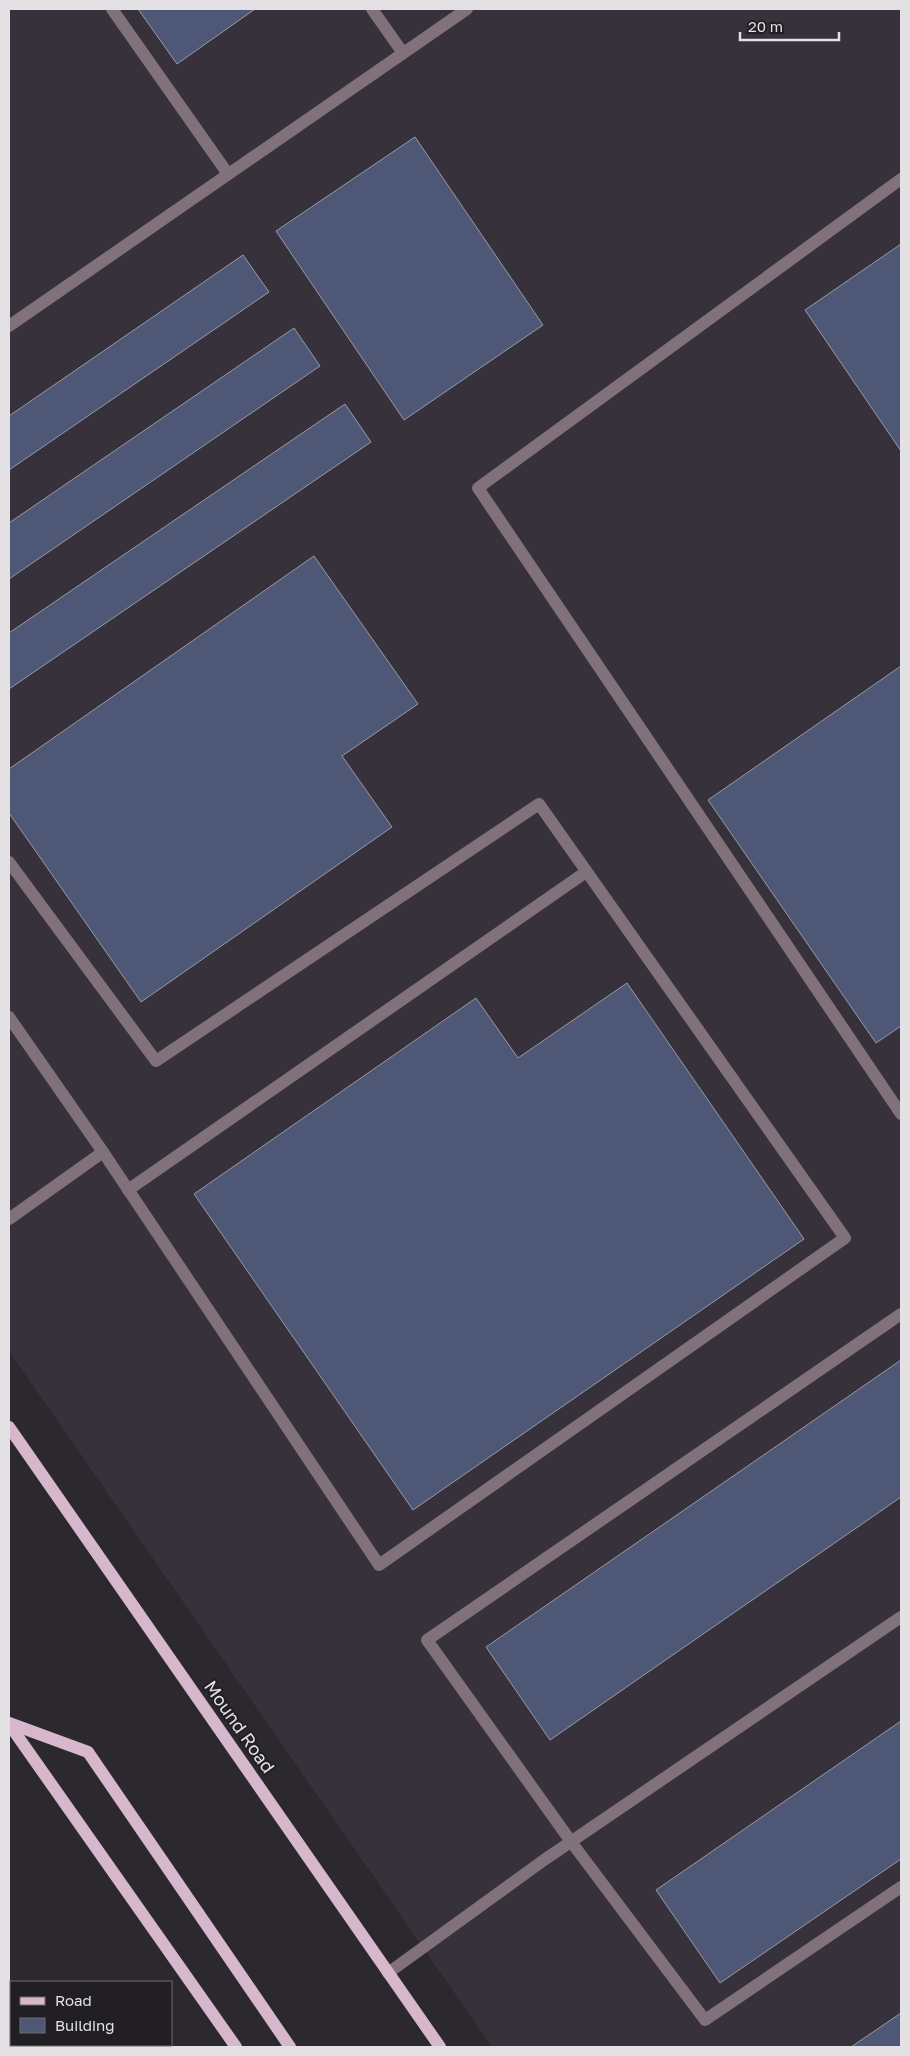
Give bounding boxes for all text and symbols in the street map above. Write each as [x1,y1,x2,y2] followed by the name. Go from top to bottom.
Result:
[740,10,839,42] scale bar
[748,17,783,35] text: 20 m
[200,1676,280,1777] street label: Mound Road
[10,1981,172,2046] legend
[55,1991,92,2009] text: Road
[55,2016,115,2034] text: Building

